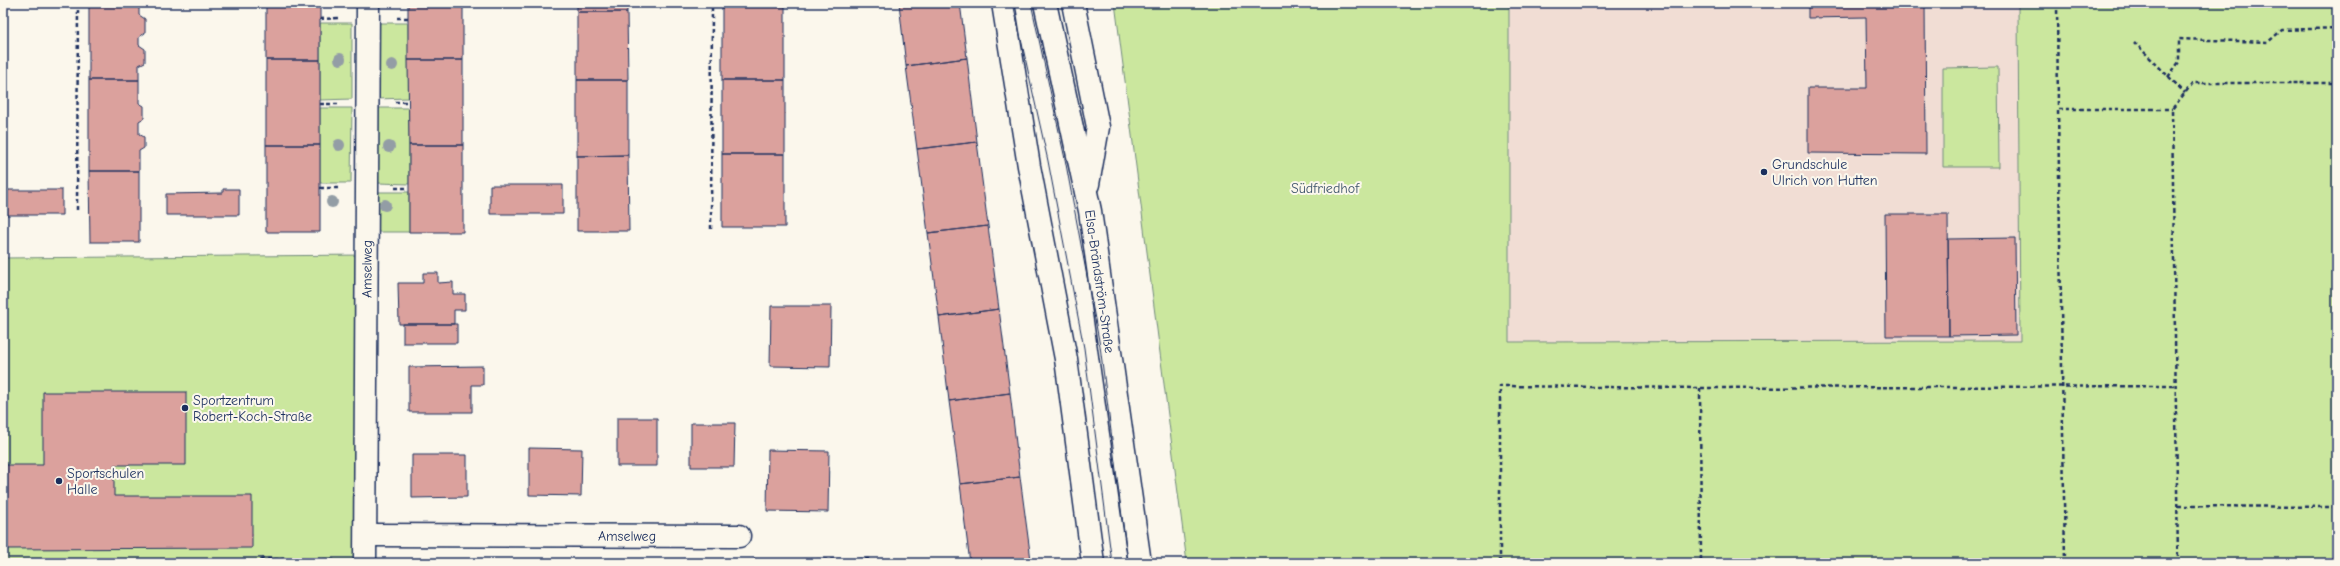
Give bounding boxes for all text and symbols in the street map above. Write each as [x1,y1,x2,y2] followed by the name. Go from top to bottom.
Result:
[1772,156,1877,189] place label: Grundschule Ulrich von Hutten
[1759,167,1769,177] marker: Grundschule Ulrich von Hutten
[1291,180,1360,197] park label: Südfriedhof
[1081,209,1119,354] street label: Elsa-Brändström-Straße
[358,240,375,298] street label: Amselweg
[193,392,312,425] place label: Sportzentrum Robert-Koch-Straße
[180,403,190,413] marker: Sportzentrum Robert-Koch-Straße
[67,465,144,498] place label: Sportschulen Halle
[54,476,64,486] marker: Sportschulen Halle
[598,527,656,544] street label: Amselweg

